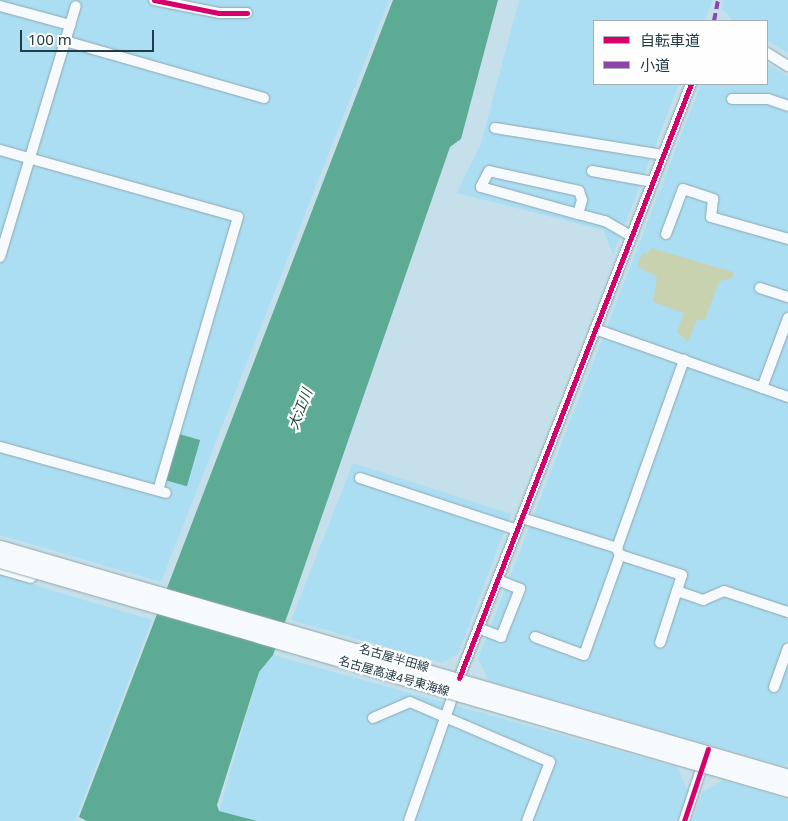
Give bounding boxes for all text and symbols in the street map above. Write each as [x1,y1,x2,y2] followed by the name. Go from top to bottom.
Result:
[22,20,156,52] scale bar
[593,20,768,85] legend
[28,29,72,49] text: 100 m
[640,30,700,50] text: 自転車道
[640,55,670,75] text: 小道
[285,386,315,432] water label: 大江川
[357,641,431,675] street label: 名古屋半田線
[337,653,451,699] street label: 名古屋高速4号東海線

